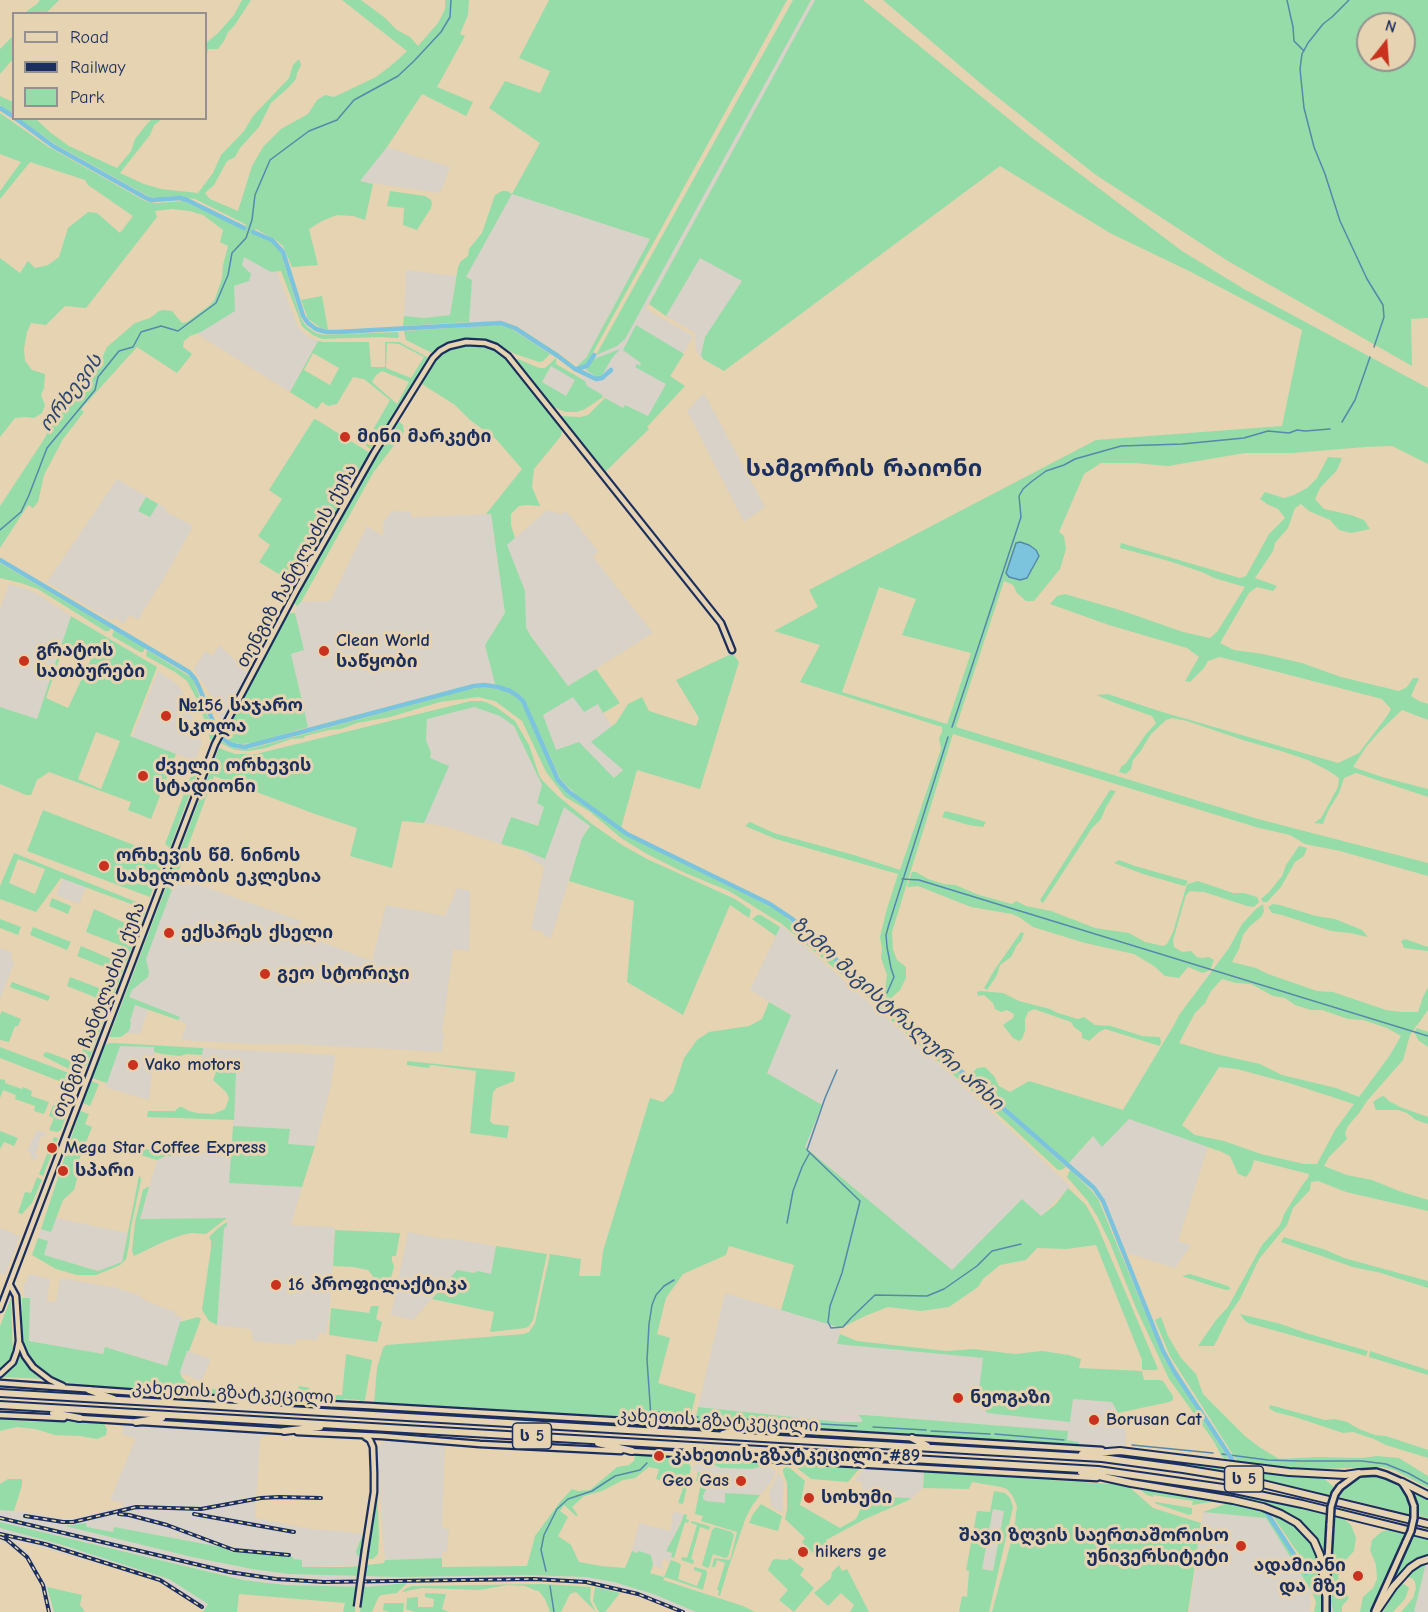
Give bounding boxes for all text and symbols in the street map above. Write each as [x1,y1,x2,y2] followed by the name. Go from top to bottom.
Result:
[12,12,207,120] legend
[1356,12,1416,72] north arrow
[1383,17,1398,37] text: N
[70,27,109,48] text: Road
[70,57,126,78] text: Railway
[70,87,104,108] text: Park
[34,350,108,436] water label: ორხევის
[357,426,491,448] place label: მინი მარკეტი
[338,430,352,444] marker: მინი მარკეტი
[746,455,982,483] district label: სამგორის რაიონი
[232,461,362,671] street label: თენგიზ ჩანტლაძის ქუჩა
[336,630,430,672] place label: Clean World საწყობი
[36,640,145,682] place label: გრატოს სათბურები
[317,644,331,658] marker: Clean World საწყობი
[17,654,31,668] marker: გრატოს სათბურები
[178,695,303,738] place label: №156 საჯარო სკოლა
[159,709,173,723] marker: №156 საჯარო სკოლა
[155,755,311,798] place label: ძველი ორხევის სტადიონი
[136,769,150,783] marker: ძველი ორხევის სტადიონი
[116,845,321,888] place label: ორხევის წმ. ნინოს სახელობის ეკლესია
[97,859,111,873] marker: ორხევის წმ. ნინოს სახელობის ეკლესია
[48,899,150,1121] street label: თენგიზ ჩანტლაძის ქუჩა
[786,912,1008,1116] water label: ზემო მაგისტრალური არხი
[181,922,333,944] place label: ექსპრეს ქსელი
[162,926,176,940] marker: ექსპრეს ქსელი
[277,963,410,985] place label: გეო სტორიჯი
[258,967,272,981] marker: გეო სტორიჯი
[145,1054,241,1076] place label: Vako motors
[126,1058,140,1072] marker: Vako motors
[64,1137,266,1159] place label: Mega Star Coffee Express
[45,1141,59,1155] marker: Mega Star Coffee Express
[75,1160,134,1182] place label: სპარი
[56,1164,70,1178] marker: სპარი
[288,1274,467,1296] place label: 16 პროფილაქტიკა
[269,1278,283,1292] marker: 16 პროფილაქტიკა
[132,1377,334,1409] street label: კახეთის გზატკეცილი
[970,1387,1050,1409] place label: ნეოგაზი
[951,1391,965,1405] marker: ნეოგაზი
[617,1405,819,1437] street label: კახეთის გზატკეცილი
[1106,1409,1202,1431] place label: Borusan Cat
[1087,1413,1101,1427] marker: Borusan Cat
[512,1423,552,1449] road number: ს 5
[671,1445,920,1467] place label: კახეთის გზატკეცილი #89
[652,1449,666,1463] marker: კახეთის გზატკეცილი #89
[1224,1466,1264,1492] road number: ს 5
[662,1470,729,1492] place label: Geo Gas
[734,1474,748,1488] marker: Geo Gas
[821,1487,892,1509] place label: სოხუმი
[802,1491,816,1505] marker: სოხუმი
[959,1525,1229,1568] place label: შავი ზღვის საერთაშორისო უნივერსიტეტი
[1234,1539,1248,1553] marker: შავი ზღვის საერთაშორისო უნივერსიტეტი
[815,1541,886,1563] place label: hikers ge
[796,1545,810,1559] marker: hikers ge
[1254,1555,1346,1598] place label: ადამიანი და მზე
[1351,1569,1365,1583] marker: ადამიანი და მზე

